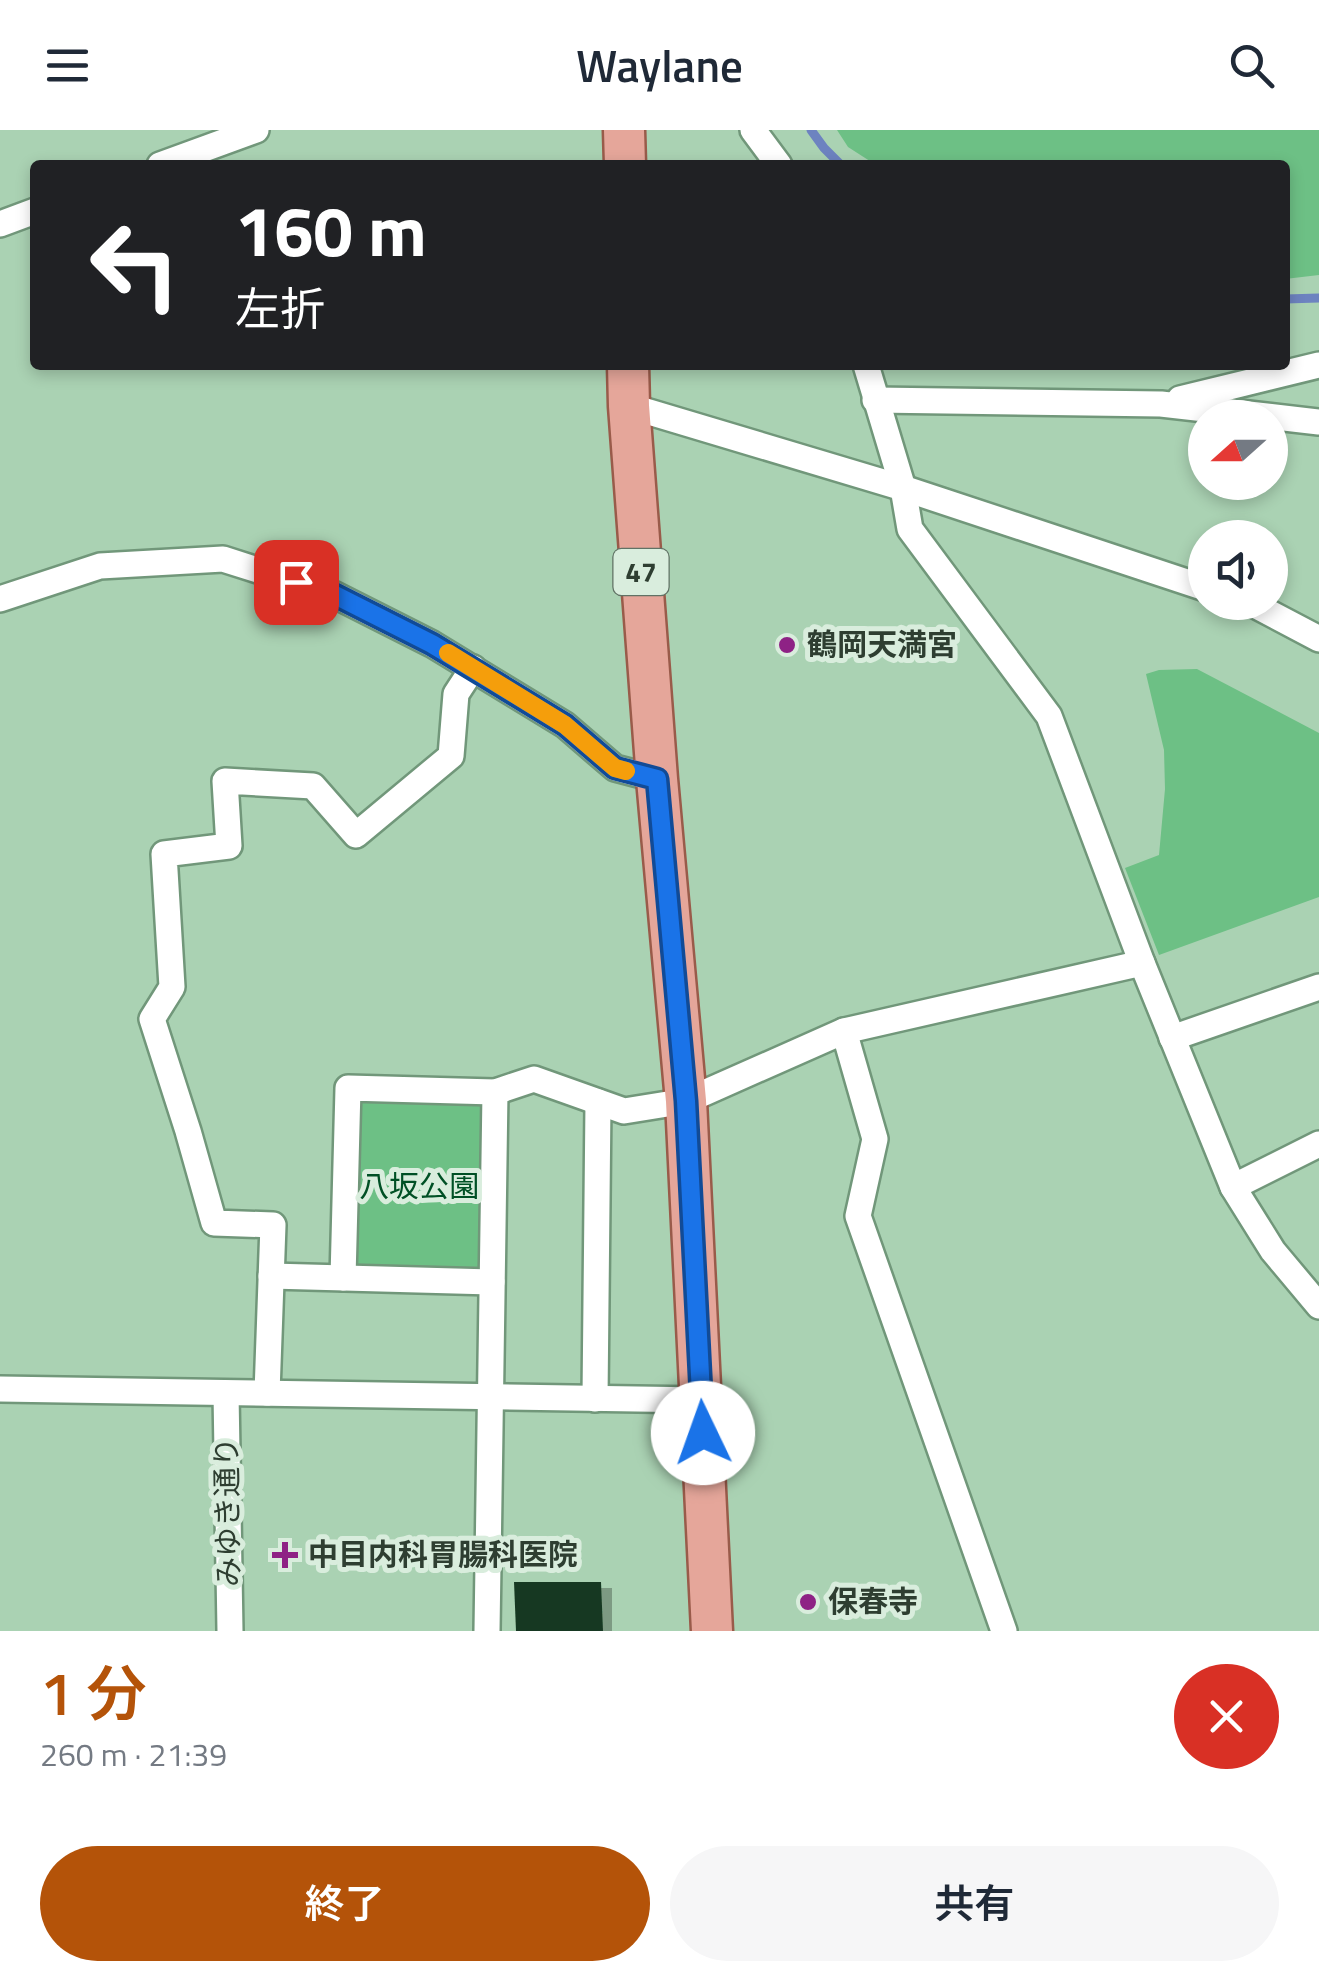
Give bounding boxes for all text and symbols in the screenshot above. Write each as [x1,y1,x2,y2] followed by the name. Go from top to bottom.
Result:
[576,31,743,99] text: Waylane
[40,38,95,93] icon: menu
[1224,38,1279,93] icon: search
[235,177,427,283] text: 160 m
[70,200,200,330] icon: left
[235,274,325,342] text: 左折
[1188,400,1288,500] north arrow
[1188,400,1288,620] map controls
[1188,520,1288,620] button: sound
[254,540,339,625] pin
[614,549,668,595] road number: 47
[269,555,324,610] icon: arrive
[807,621,957,667] place label: 鶴岡天満宮
[776,634,798,656] marker: 鶴岡天満宮
[359,1163,479,1209] park label: 八坂公園
[651,1381,755,1485] position arrow
[203,1437,251,1587] street label: みゆき通り
[308,1531,578,1577] place label: 中目内科胃腸科医院
[272,1542,298,1568] marker: 中目内科胃腸科医院
[828,1578,918,1624] place label: 保春寺
[797,1591,819,1613] marker: 保春寺
[40,1647,147,1738] text: 1 分
[1174,1664,1279,1769] button: close
[40,1730,227,1778] text: 260 m · 21:39
[40,1846,650,1961] button: 終了
[670,1846,1279,1961] button: 共有

